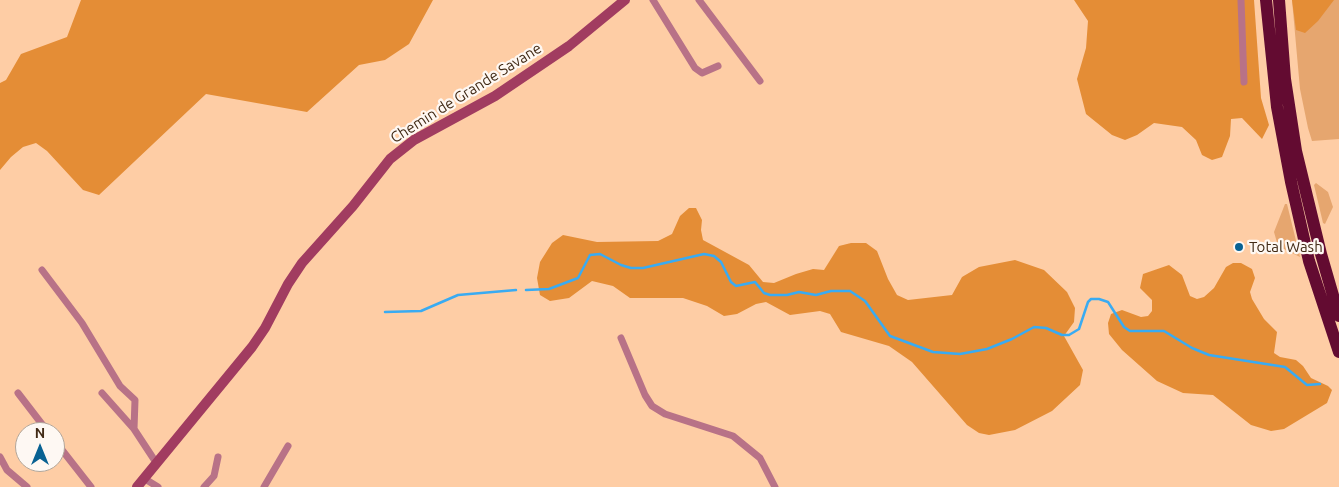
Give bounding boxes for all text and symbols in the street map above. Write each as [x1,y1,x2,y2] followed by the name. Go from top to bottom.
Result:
[387,39,545,147] street label: Chemin de Grande Savane
[1249,238,1323,256] place label: Total Wash
[1233,241,1245,253] marker: Total Wash
[15,422,65,472] north arrow
[35,425,45,441] text: N

